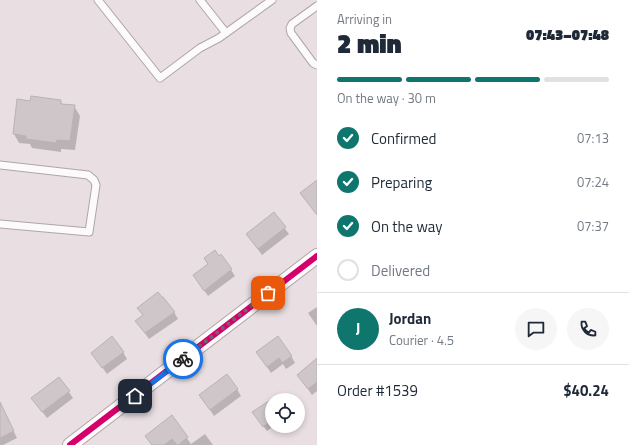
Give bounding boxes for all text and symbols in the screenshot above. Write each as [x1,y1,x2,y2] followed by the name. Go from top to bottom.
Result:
[337,9,392,29] text: Arriving in
[526,23,609,46] text: 07:43–07:48
[337,24,402,63] text: 2 min
[337,88,436,108] text: On the way · 30 m
[337,127,359,149] icon: check
[371,127,436,150] text: Confirmed
[577,128,609,148] text: 07:13
[337,171,359,193] icon: check
[371,171,432,194] text: Preparing
[577,172,609,192] text: 07:24
[337,215,359,237] icon: check
[371,215,443,238] text: On the way
[577,216,609,236] text: 07:37
[371,259,430,282] text: Delivered
[251,276,285,310] pin
[257,282,279,304] icon: bag
[389,307,431,330] text: Jordan
[515,308,557,350] button: chat
[567,308,609,350] button: phone
[356,317,360,340] text: J
[389,330,454,350] text: Courier · 4.5
[163,339,203,379] courier
[172,348,194,370] icon: bike
[118,379,152,413] pin
[337,379,418,402] text: Order #1539
[563,379,609,402] text: $40.24
[124,385,146,407] icon: home
[265,393,305,433] map controls
[265,393,305,433] button: locate

